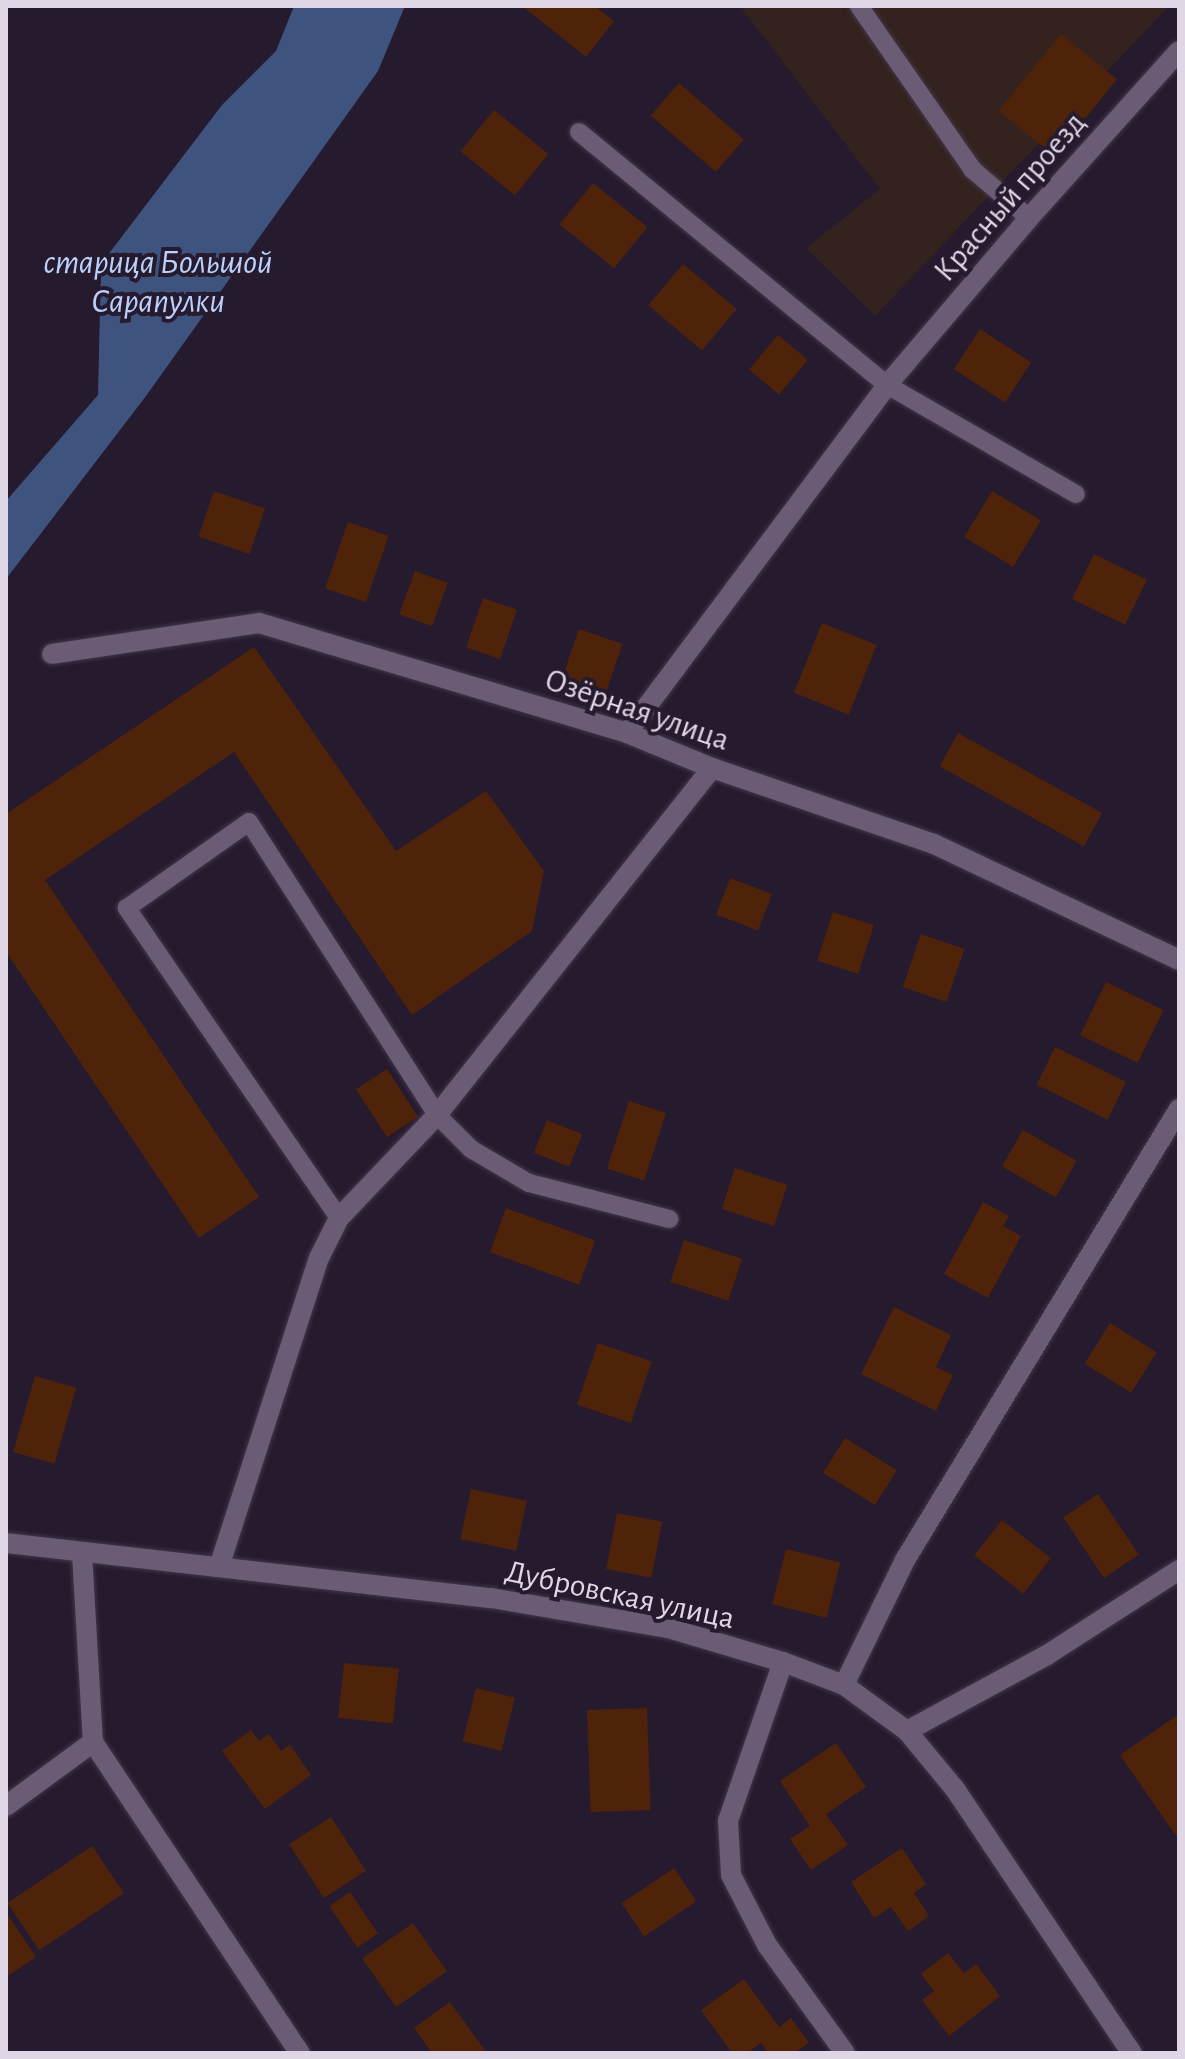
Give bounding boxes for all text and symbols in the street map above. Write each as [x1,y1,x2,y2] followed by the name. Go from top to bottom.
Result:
[926,104,1094,290] street label: Красный проезд
[43,243,273,322] water label: старица Большой Сарапулки
[540,660,734,760] street label: Озёрная улица
[502,1552,738,1638] street label: Дубровская улица

